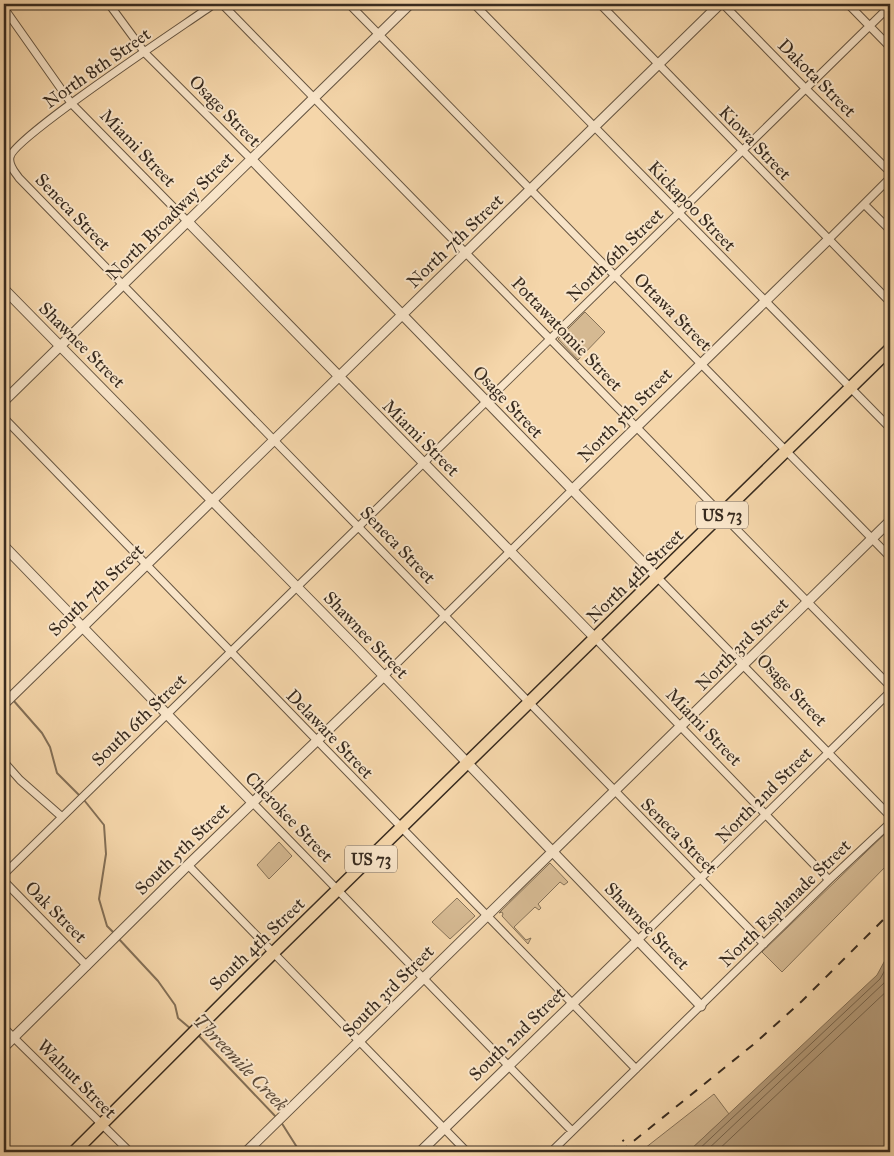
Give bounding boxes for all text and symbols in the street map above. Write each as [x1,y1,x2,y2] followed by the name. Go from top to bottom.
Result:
[39,23,155,113] street label: North 8th Street
[773,34,861,122] street label: Dakota Street
[184,71,266,153] street label: Osage Street
[714,101,796,185] street label: Kiowa Street
[95,104,181,192] street label: Miami Street
[102,147,239,284] street label: North Broadway Street
[643,156,741,256] street label: Kickapoo Street
[31,169,116,256] street label: Seneca Street
[402,189,508,293] street label: North 7th Street
[562,203,668,306] street label: North 6th Street
[629,268,717,356] street label: Ottawa Street
[507,272,628,396] street label: Pottawatomie Street
[34,297,130,393] street label: Shawnee Street
[467,361,548,444] street label: Osage Street
[573,363,677,467] street label: North 5th Street
[378,395,464,481] street label: Miami Street
[356,502,441,589] street label: Seneca Street
[696,502,748,528] road number: US 73
[582,524,688,628] street label: North 4th Street
[44,539,149,641] street label: South 7th Street
[319,587,414,684] street label: Shawnee Street
[691,592,794,695] street label: North 3rd Street
[751,649,832,732] street label: Osage Street
[87,669,192,771] street label: South 6th Street
[661,683,747,771] street label: Miami Street
[282,685,379,784] street label: Delaware Street
[711,742,817,848] street label: North 2nd Street
[240,767,338,867] street label: Cherokee Street
[636,793,722,879] street label: Seneca Street
[130,798,234,900] street label: South 5th Street
[715,834,856,971] street label: North Esplanade Street
[345,846,397,872] road number: US 73
[21,877,92,948] street label: Oak Street
[600,878,695,975] street label: Shawnee Street
[205,892,310,995] street label: South 4th Street
[337,940,439,1042] street label: South 3rd Street
[464,982,570,1086] street label: South 2nd Street
[188,1009,293,1116] water label: Threemile Creek
[33,1035,122,1124] street label: Walnut Street

